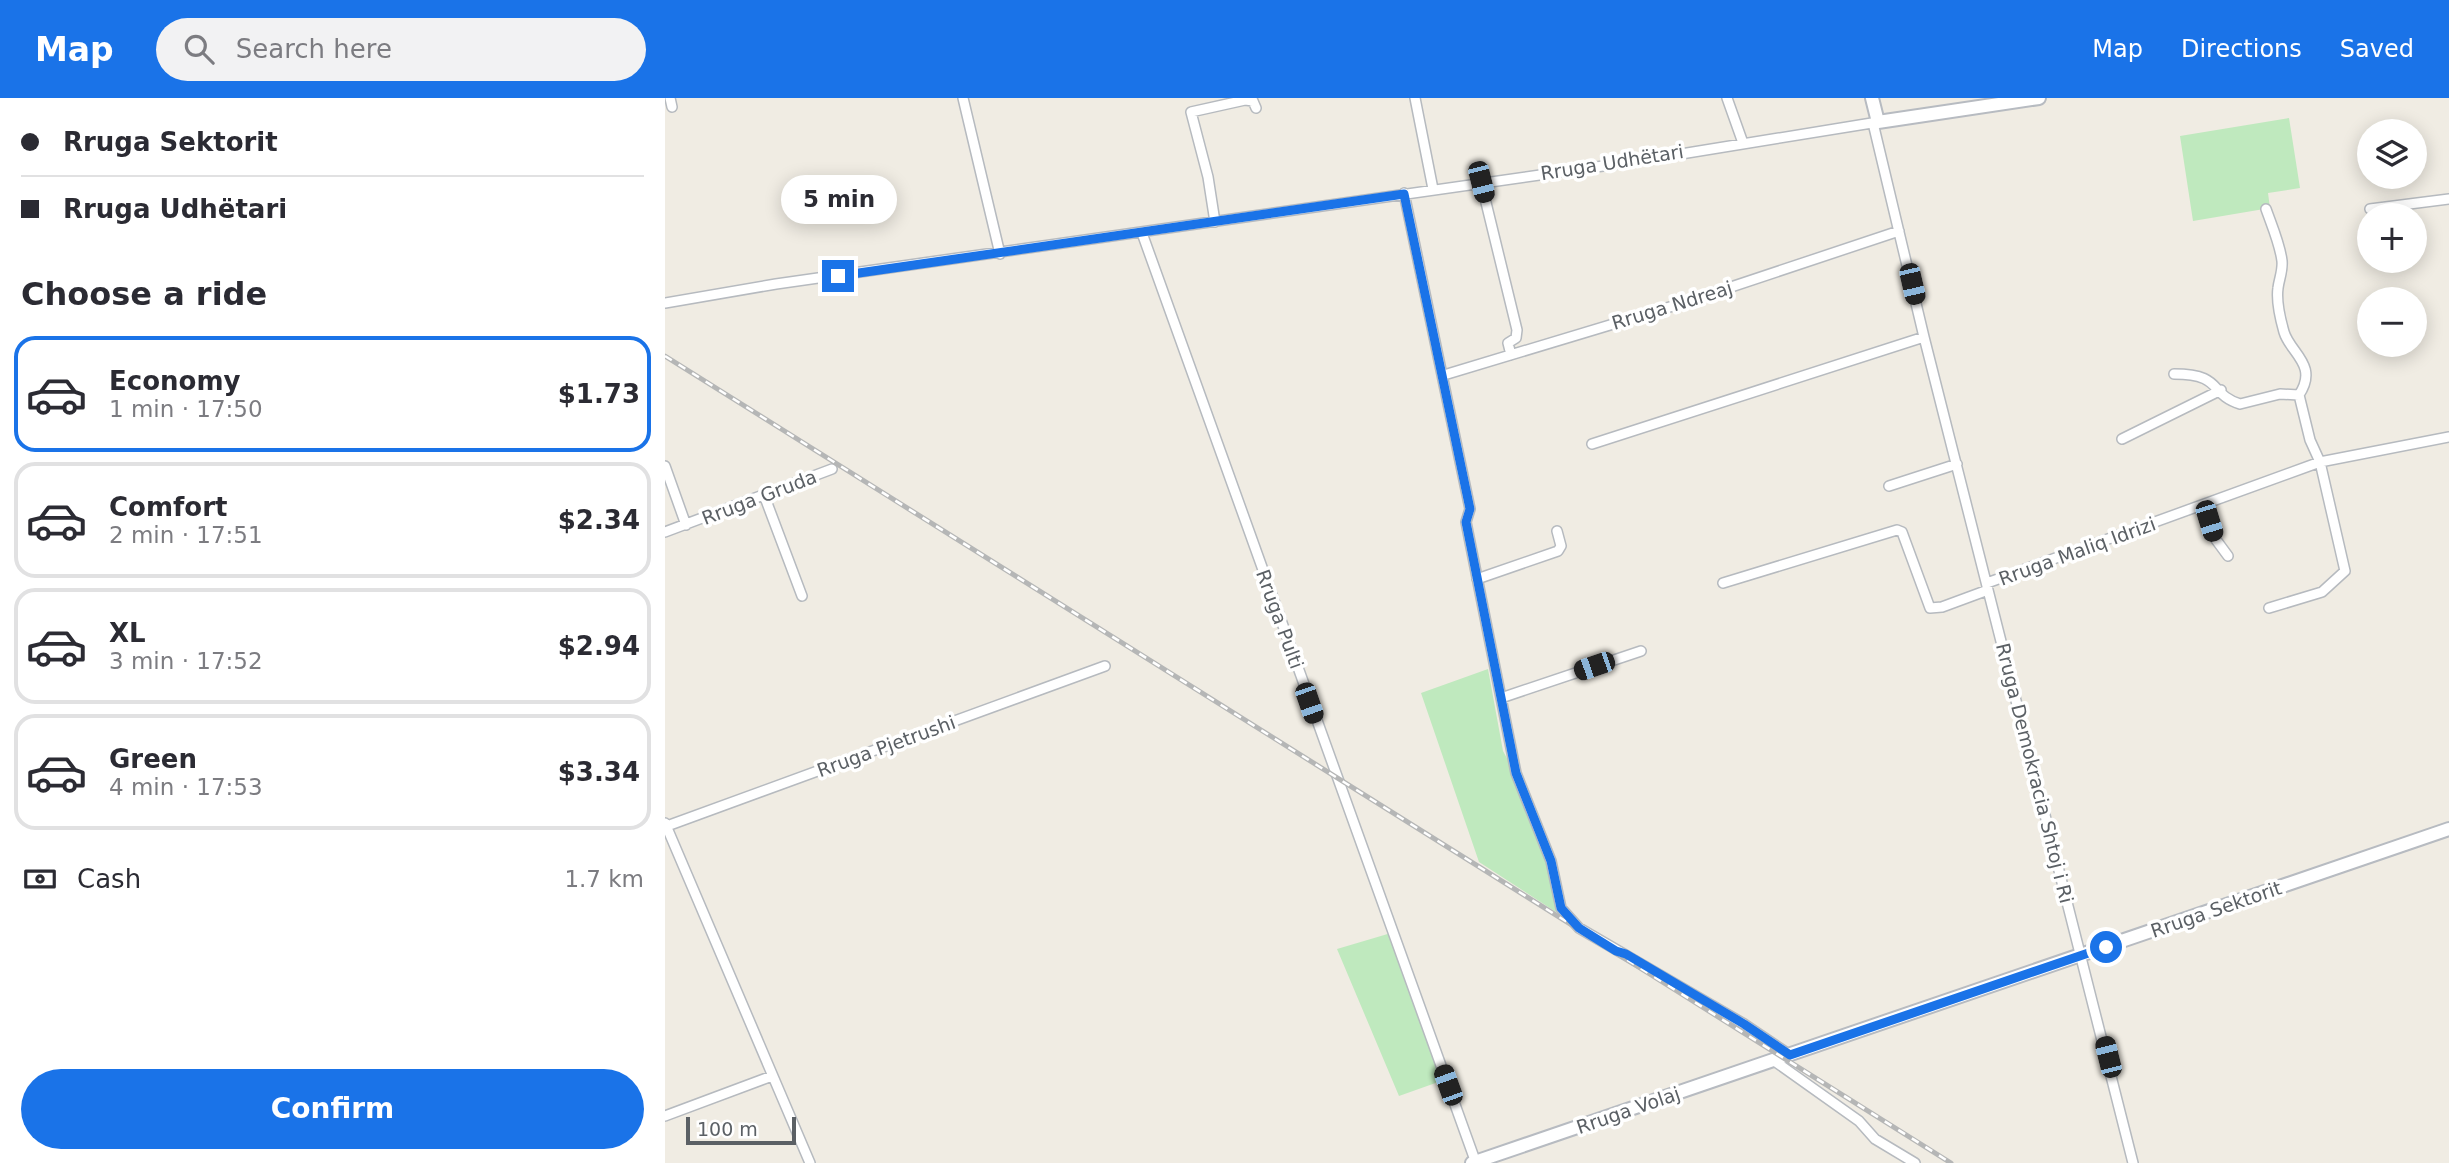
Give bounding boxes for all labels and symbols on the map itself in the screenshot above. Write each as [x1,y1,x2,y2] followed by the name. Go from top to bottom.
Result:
[1539,140,1685,184] street label: Rruga Udhëtari
[1466,159,1497,205] car
[780,174,896,223] callout: 5 min
[822,260,854,292] route end
[1898,261,1927,307] car
[1609,276,1735,334] street label: Rruga Ndreaj
[699,465,819,529] street label: Rruga Gruda
[2193,498,2226,544] car
[1995,512,2159,590] street label: Rruga Maliq Idrizi
[1252,566,1308,672] street label: Rruga Pulti
[1992,641,2078,905] street label: Rruga Demokracia Shtoj i Ri
[1571,649,1618,683] car
[1293,680,1326,726] car
[814,711,958,781] street label: Rruga Pjetrushi
[2148,876,2284,942] street label: Rruga Sektorit
[2090,931,2122,963] route start
[2093,1034,2124,1080] car
[1431,1062,1466,1108] car
[1573,1082,1683,1138] street label: Rruga Volaj
[686,1114,796,1146] scale bar

